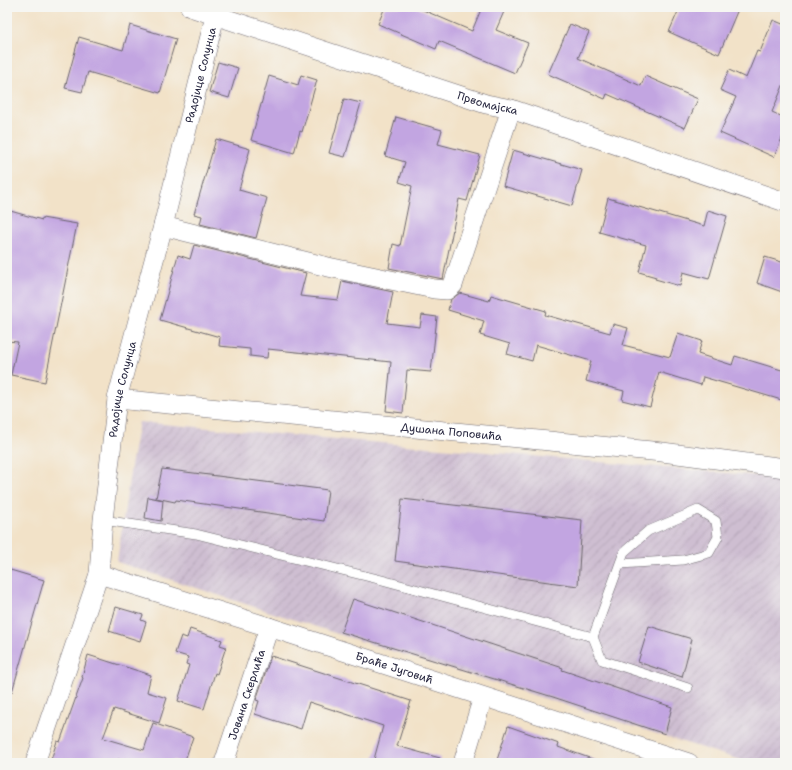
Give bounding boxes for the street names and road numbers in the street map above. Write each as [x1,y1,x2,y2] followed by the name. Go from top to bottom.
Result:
[181,25,220,125] street label: Радојице Солунца
[456,88,520,118] street label: Првомајска
[105,339,140,438] street label: Радојице Солунца
[400,419,503,444] street label: Душана Поповића
[225,647,269,742] street label: Јована Скерлића
[354,648,435,687] street label: Браће Југовић

